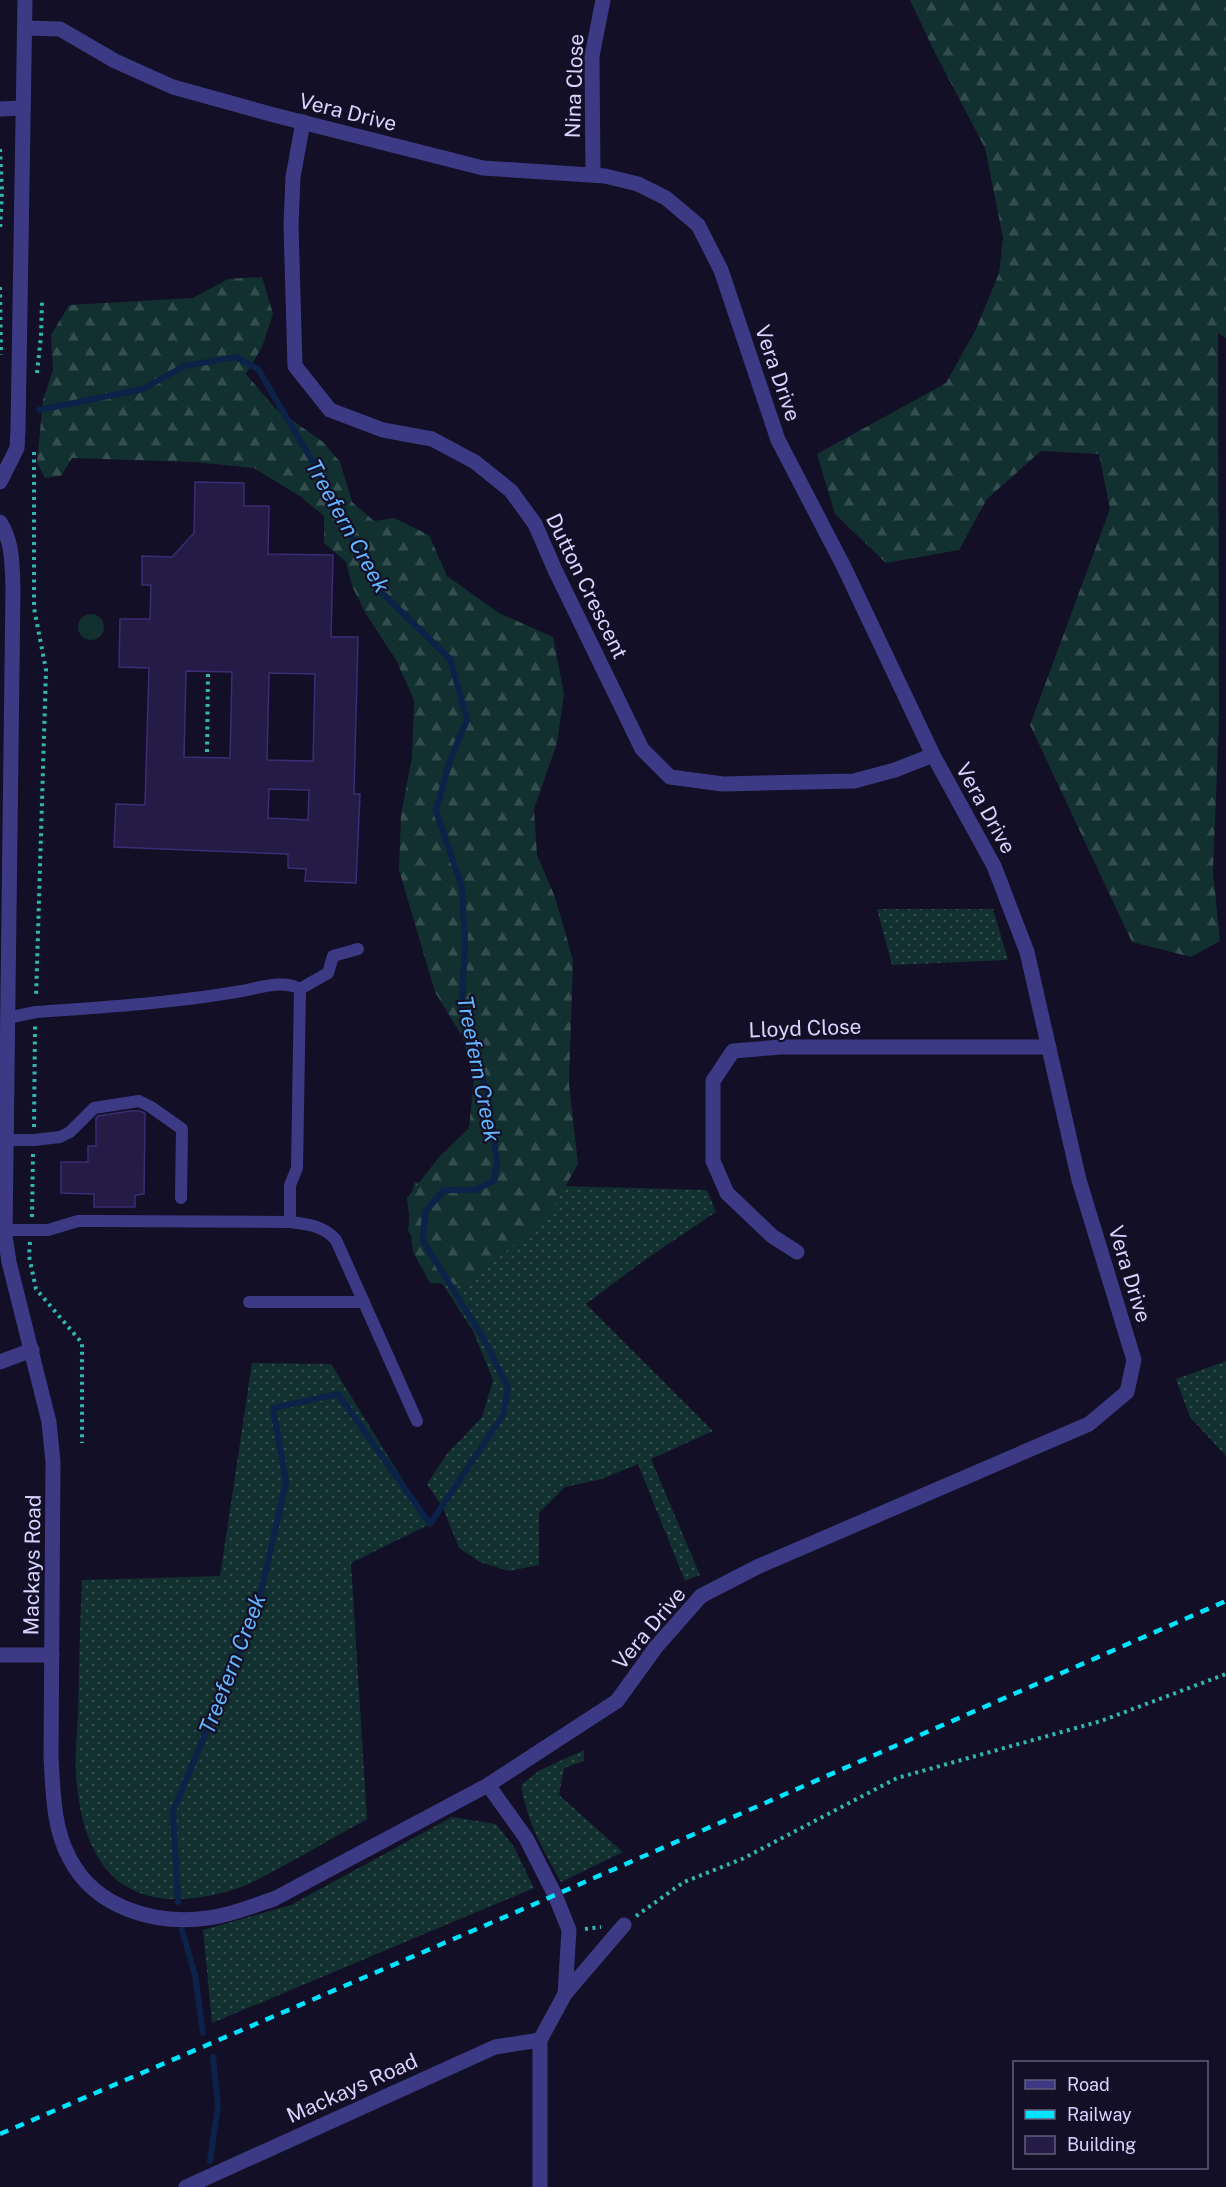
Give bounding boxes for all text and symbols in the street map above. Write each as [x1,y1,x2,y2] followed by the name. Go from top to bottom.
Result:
[560,33,588,139] street label: Nina Close
[297,88,399,136] street label: Vera Drive
[750,322,806,424] street label: Vera Drive
[301,455,395,597] water label: Treefern Creek
[541,509,633,663] street label: Dutton Crescent
[951,758,1021,858] street label: Vera Drive
[452,994,506,1144] water label: Treefern Creek
[748,1014,862,1042] street label: Lloyd Close
[1103,1223,1157,1325] street label: Vera Drive
[18,1494,46,1636] street label: Mackays Road
[607,1582,691,1674] street label: Vera Drive
[193,1590,271,1738] water label: Treefern Creek
[283,2048,421,2128] street label: Mackays Road
[1013,2061,1208,2169] legend
[1067,2074,1110,2095] text: Road
[1067,2104,1132,2125] text: Railway
[1067,2134,1136,2155] text: Building

